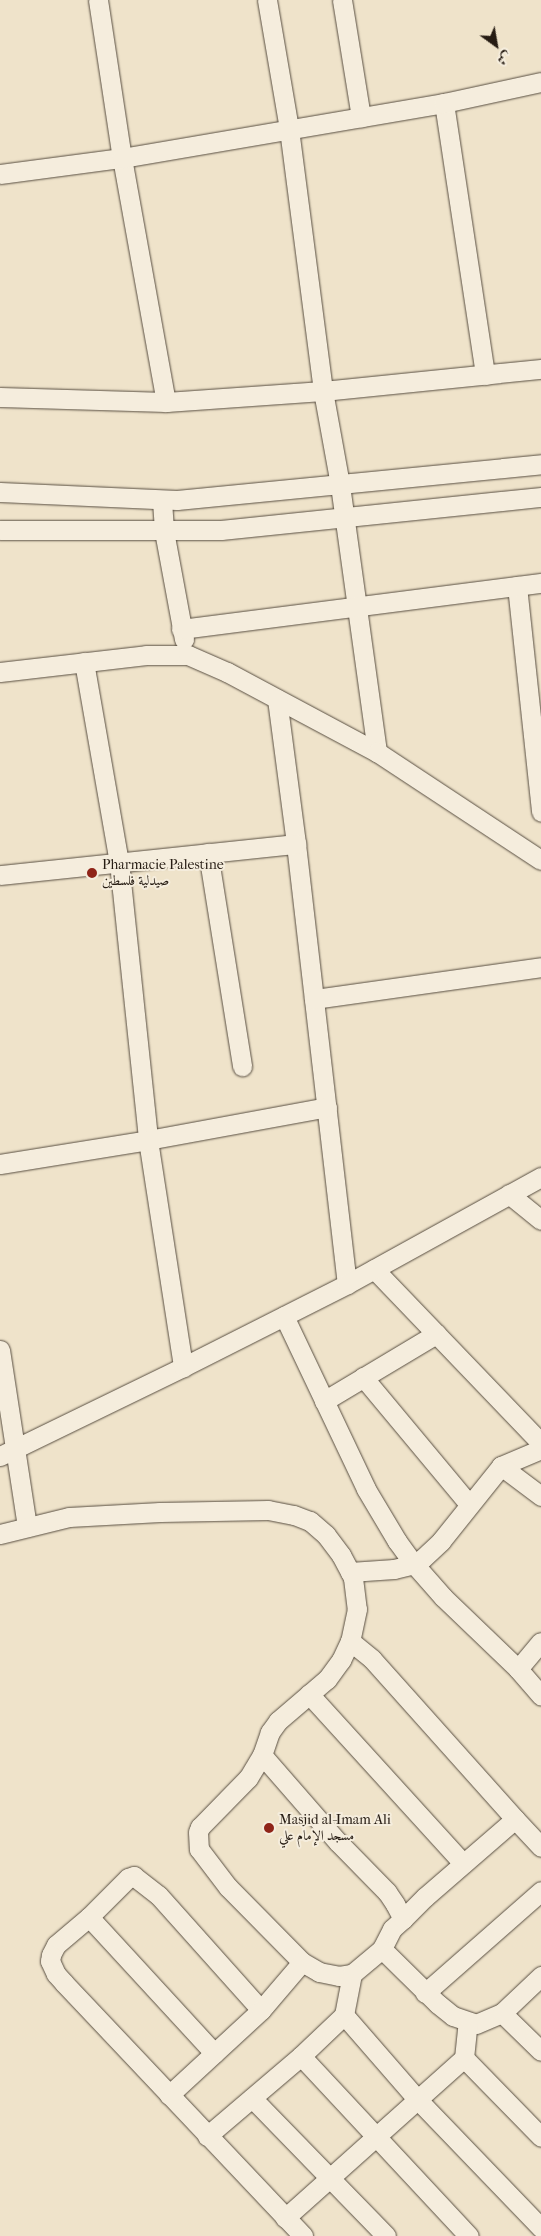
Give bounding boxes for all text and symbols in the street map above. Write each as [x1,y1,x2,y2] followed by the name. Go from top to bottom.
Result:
[471,20,521,70] north arrow
[494,47,515,69] text: ش
[102,857,224,890] place label: Pharmacie Palestine صيدلية فلسطين
[86,867,98,879] marker: Pharmacie Palestine صيدلية فلسطين
[279,1812,391,1844] place label: Masjid al-Imam Ali مسجد الإمام علي
[263,1822,275,1834] marker: Masjid al-Imam Ali مسجد الإمام علي

